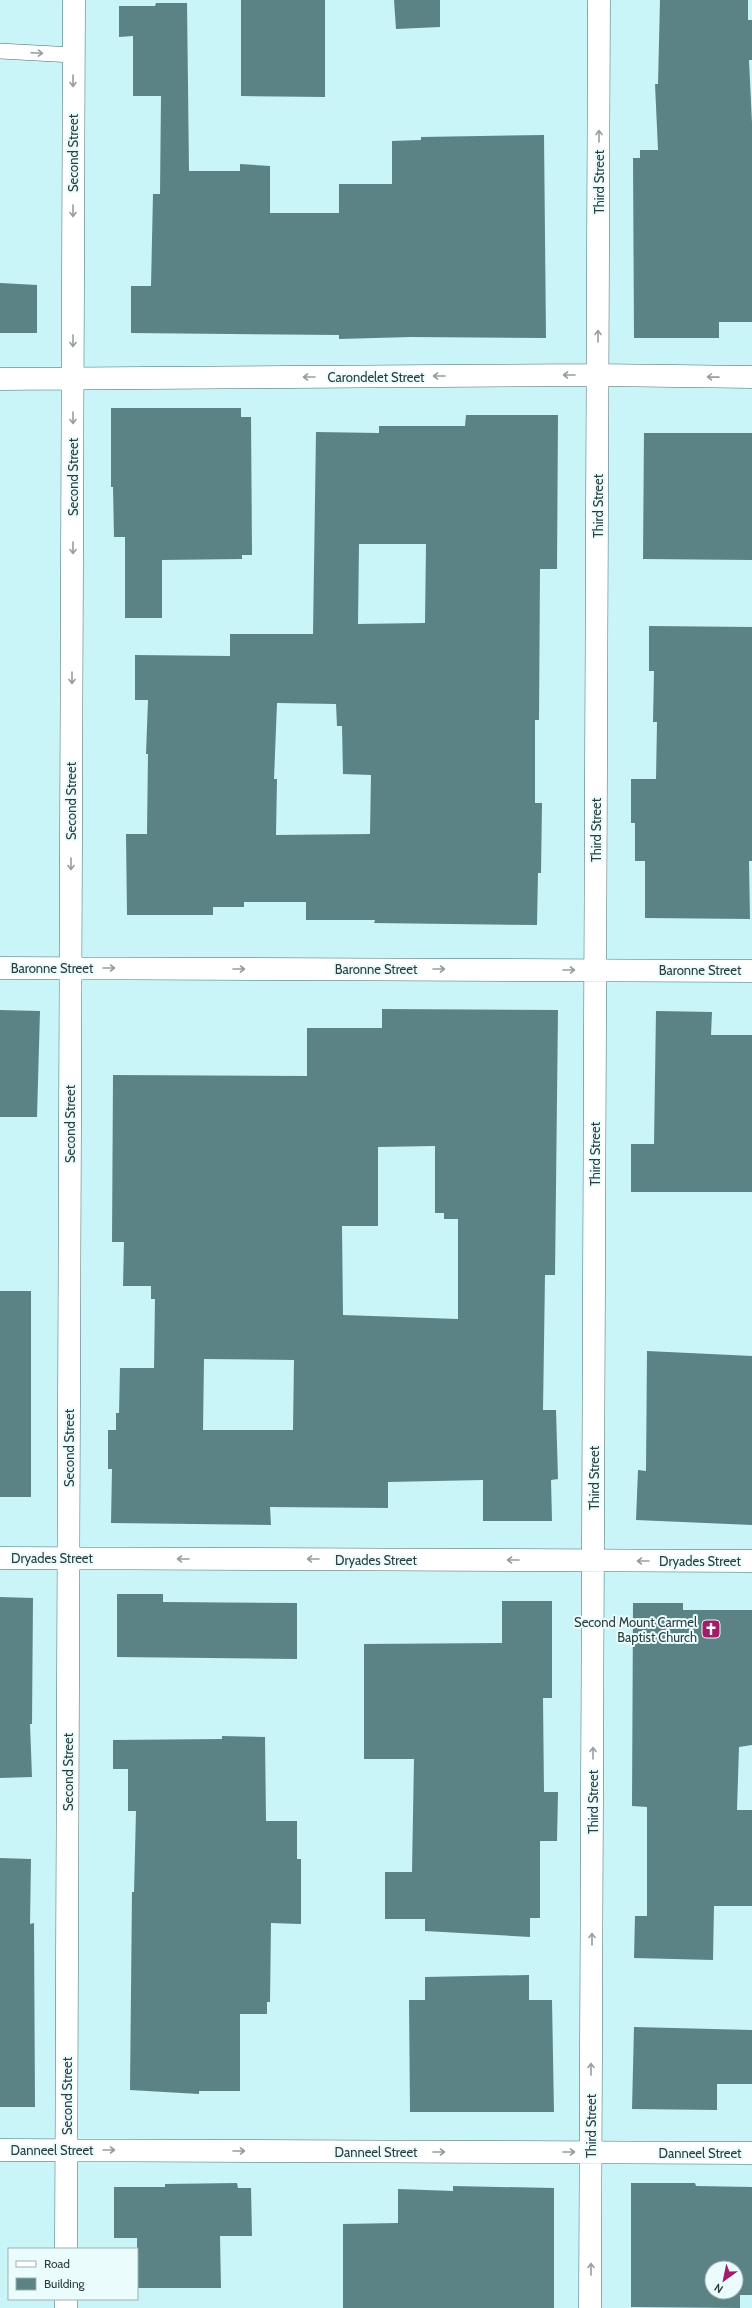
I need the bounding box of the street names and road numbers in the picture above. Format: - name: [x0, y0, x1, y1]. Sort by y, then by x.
- street label: Second Street: [65, 113, 81, 192]
- street label: Third Street: [591, 149, 607, 214]
- street label: Carondelet Street: [328, 369, 425, 385]
- street label: Second Street: [65, 437, 81, 516]
- street label: Third Street: [590, 473, 606, 538]
- street label: Second Street: [63, 761, 79, 840]
- street label: Third Street: [588, 797, 604, 862]
- street label: Baronne Street: [11, 960, 94, 976]
- street label: Baronne Street: [335, 961, 418, 977]
- street label: Baronne Street: [659, 962, 742, 978]
- street label: Second Street: [62, 1084, 78, 1163]
- street label: Third Street: [587, 1121, 603, 1186]
- street label: Second Street: [61, 1408, 77, 1487]
- street label: Third Street: [586, 1445, 602, 1510]
- street label: Dryades Street: [11, 1550, 94, 1566]
- street label: Dryades Street: [335, 1552, 418, 1568]
- street label: Dryades Street: [659, 1553, 742, 1569]
- street label: Second Street: [60, 1732, 76, 1811]
- street label: Third Street: [585, 1769, 601, 1834]
- street label: Second Street: [59, 2056, 75, 2135]
- street label: Third Street: [583, 2093, 599, 2158]
- street label: Danneel Street: [11, 2142, 94, 2158]
- street label: Danneel Street: [335, 2144, 418, 2160]
- street label: Danneel Street: [659, 2145, 742, 2161]

